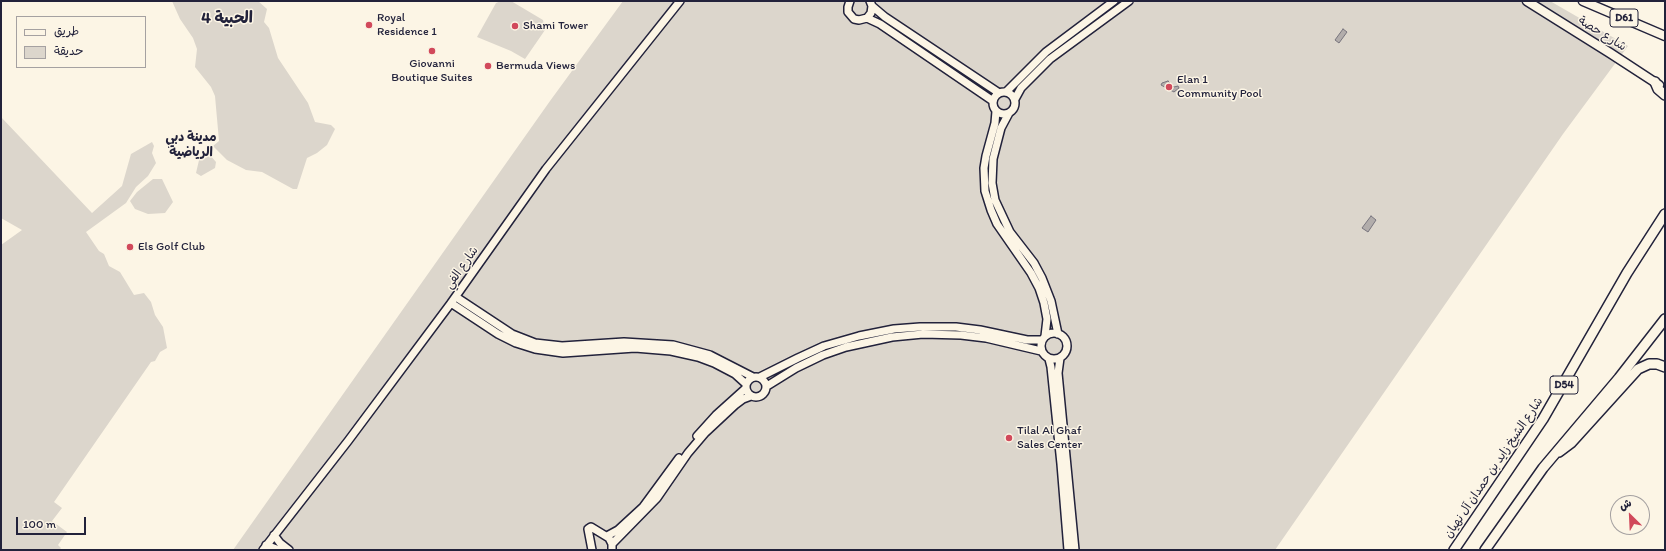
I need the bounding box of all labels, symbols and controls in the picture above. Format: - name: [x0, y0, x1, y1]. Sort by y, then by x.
- district label: الحبية 4: [201, 9, 253, 29]
- road number: D61: [1610, 9, 1638, 27]
- place label: Royal Residence 1: [377, 11, 437, 39]
- street label: شارع حصة: [1575, 14, 1629, 54]
- legend: [16, 16, 146, 68]
- place label: Shami Tower: [523, 19, 588, 33]
- marker: Royal Residence 1: [364, 20, 374, 30]
- marker: Shami Tower: [510, 21, 520, 31]
- text: طريق: [54, 24, 79, 38]
- text: حديقة: [54, 44, 83, 58]
- marker: Giovanni Boutique Suites: [427, 46, 437, 56]
- place label: Giovanni Boutique Suites: [391, 57, 473, 85]
- place label: Bermuda Views: [496, 59, 575, 73]
- marker: Bermuda Views: [483, 61, 493, 71]
- place label: Elan 1 Community Pool: [1177, 73, 1262, 101]
- marker: Elan 1 Community Pool: [1164, 82, 1174, 92]
- district label: مدينة دبي الرياضية: [165, 130, 217, 161]
- place label: Els Golf Club: [138, 240, 205, 254]
- marker: Els Golf Club: [125, 242, 135, 252]
- street label: شارع الفي: [442, 244, 482, 292]
- road number: D54: [1550, 376, 1578, 394]
- street label: شارع الشيخ زايد بن حمدان آل نهيان: [1441, 395, 1547, 541]
- place label: Tilal Al Ghaf Sales Center: [1017, 424, 1082, 452]
- marker: Tilal Al Ghaf Sales Center: [1004, 433, 1014, 443]
- north arrow: [1610, 495, 1650, 535]
- text: ش: [1617, 496, 1633, 513]
- scale bar: [18, 509, 88, 535]
- text: 100 m: [23, 517, 56, 531]

